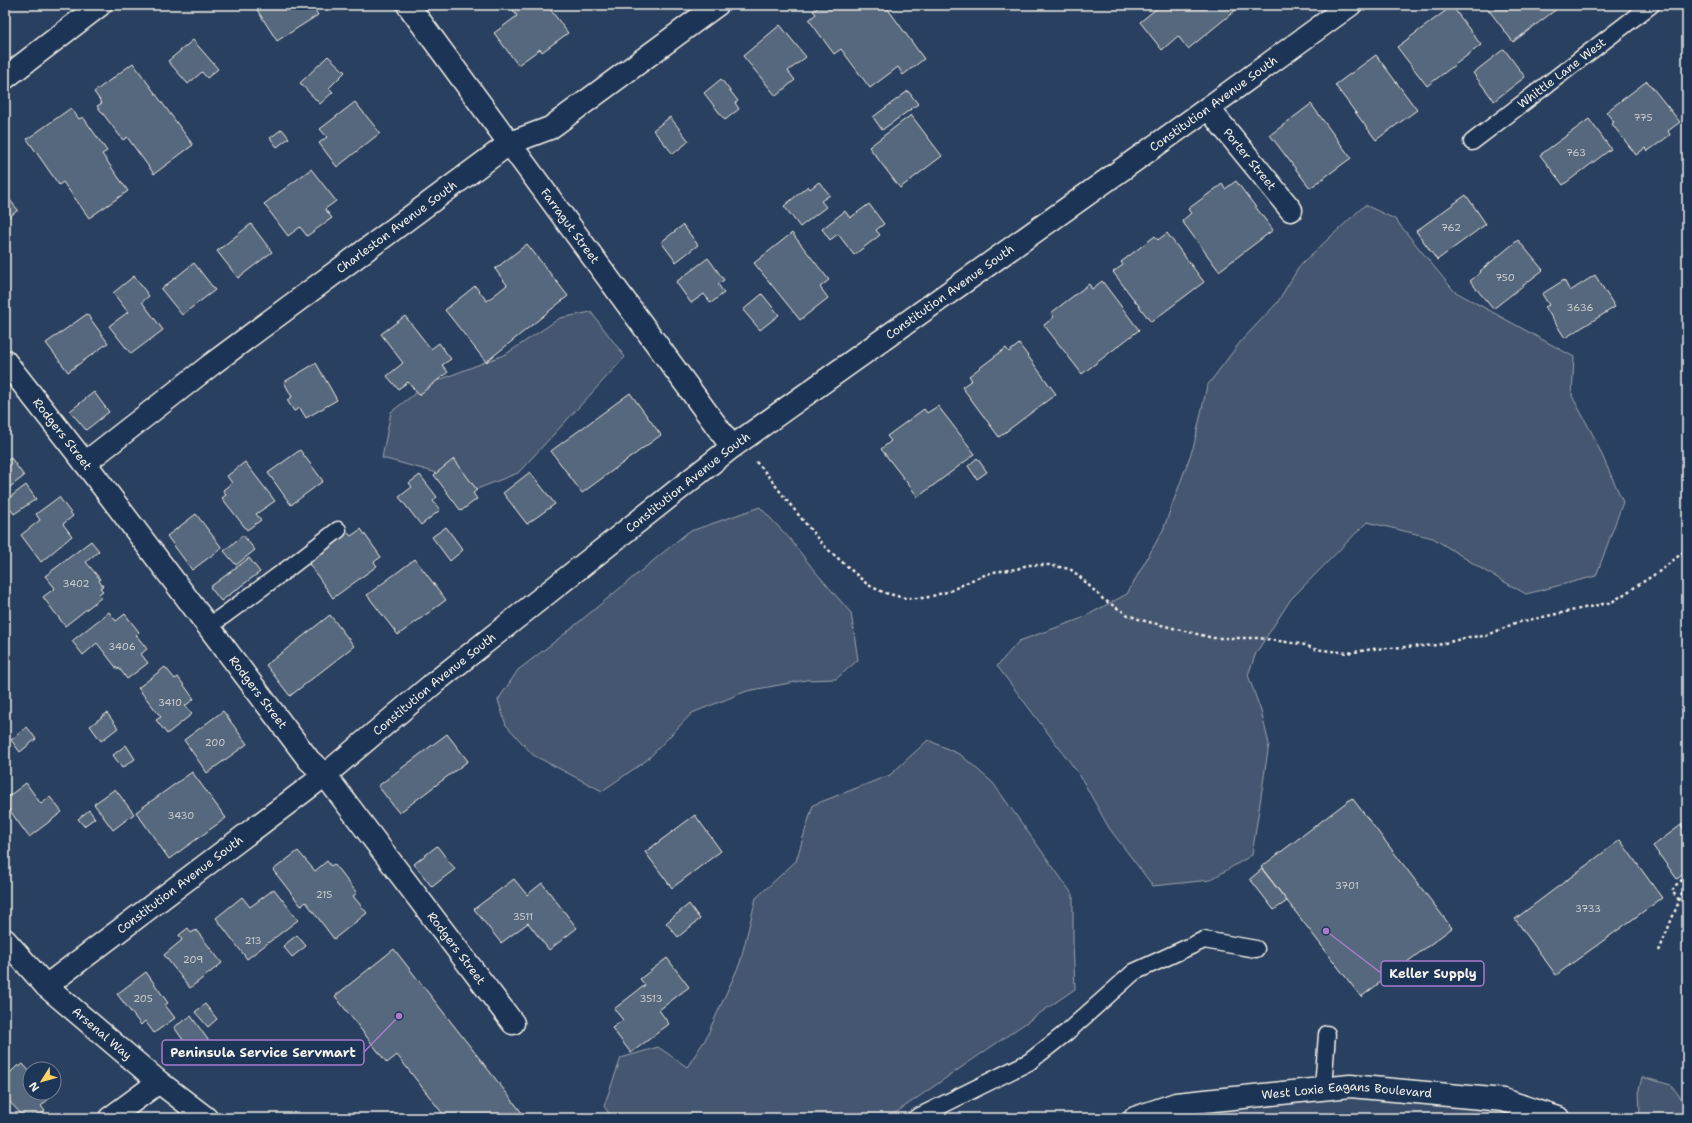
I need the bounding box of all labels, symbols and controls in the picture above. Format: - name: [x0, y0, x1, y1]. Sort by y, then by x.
- street label: Whittle Lane West: [1514, 34, 1609, 112]
- street label: Constitution Avenue South: [1146, 52, 1281, 155]
- house number: 775: [1633, 111, 1653, 124]
- street label: Porter Street: [1220, 125, 1280, 194]
- house number: 763: [1566, 146, 1586, 159]
- street label: Charleston Avenue South: [333, 177, 460, 277]
- street label: Farragut Street: [537, 185, 603, 267]
- house number: 762: [1441, 221, 1461, 234]
- street label: Constitution Avenue South: [882, 241, 1017, 343]
- house number: 750: [1495, 271, 1515, 284]
- house number: 3636: [1567, 301, 1593, 314]
- street label: Rodgers Street: [29, 395, 96, 473]
- street label: Constitution Avenue South: [622, 429, 753, 536]
- house number: 3402: [63, 577, 89, 590]
- street label: Constitution Avenue South: [370, 629, 499, 739]
- house number: 3406: [108, 640, 136, 653]
- street label: Rodgers Street: [225, 653, 291, 732]
- house number: 3410: [158, 696, 182, 709]
- house number: 200: [205, 736, 225, 749]
- house number: 3430: [168, 809, 194, 822]
- street label: Constitution Avenue South: [114, 832, 246, 938]
- house number: 3701: [1335, 879, 1359, 892]
- house number: 215: [316, 888, 332, 901]
- house number: 3733: [1575, 902, 1601, 915]
- street label: Rodgers Street: [424, 909, 489, 988]
- house number: 3511: [513, 910, 533, 923]
- house number: 213: [244, 934, 262, 947]
- house number: 209: [183, 953, 203, 966]
- callout: Keller Supply: [1381, 961, 1484, 986]
- text: Keller Supply: [1389, 965, 1477, 982]
- house number: 205: [133, 992, 153, 1005]
- house number: 3513: [639, 992, 663, 1005]
- street label: Arsenal Way: [69, 1003, 135, 1064]
- callout: Peninsula Service Servmart: [162, 1040, 364, 1065]
- text: Peninsula Service Servmart: [170, 1044, 356, 1061]
- north arrow: [22, 1061, 62, 1101]
- text: N: [26, 1078, 43, 1095]
- street label: West Loxie Eagans Boulevard: [1261, 1078, 1433, 1103]

